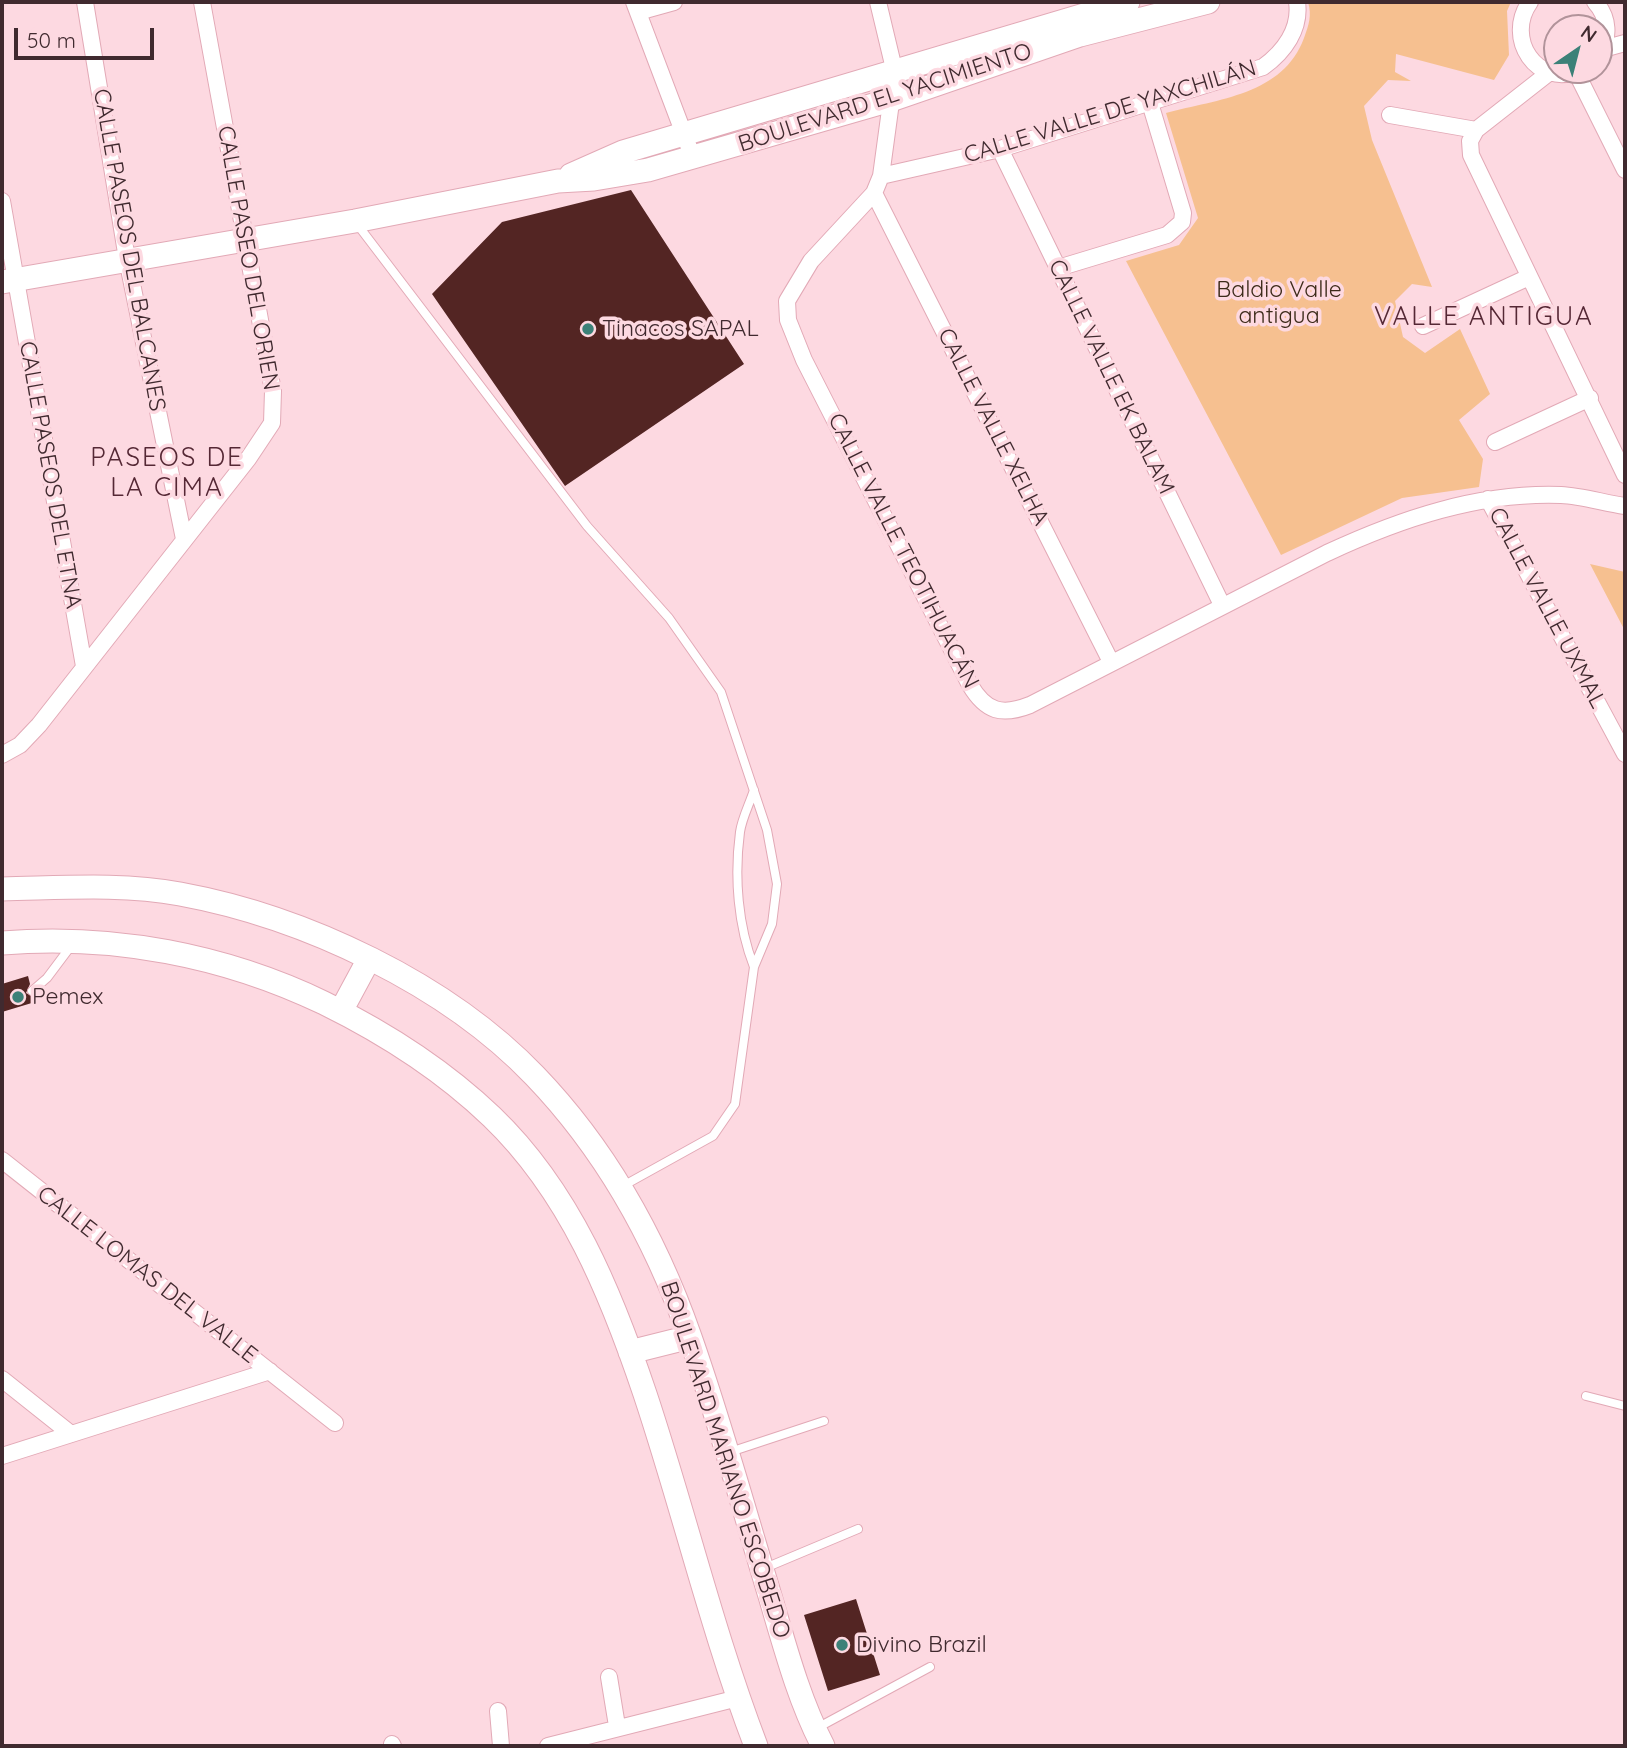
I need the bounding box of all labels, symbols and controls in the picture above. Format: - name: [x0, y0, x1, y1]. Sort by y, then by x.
- scale bar: [18, 14, 158, 58]
- north arrow: [1543, 14, 1613, 84]
- text: N: [1576, 20, 1602, 47]
- text: 50 m: [27, 27, 76, 53]
- street label: BOULEVARD EL YACIMIENTO: [735, 38, 1035, 158]
- street label: CALLE VALLE DE YAXCHILÁN: [961, 54, 1259, 170]
- street label: CALLE PASEOS DEL BALCANES: [87, 87, 171, 413]
- street label: CALLE PASEO DEL ORIEN: [211, 124, 285, 392]
- street label: CALLE VALLE EK BALAM: [1042, 255, 1180, 499]
- park label: Baldio Valle antigua: [1216, 276, 1342, 330]
- district label: VALLE ANTIGUA: [1376, 301, 1592, 333]
- place label: Tinacos SAPAL: [602, 315, 759, 343]
- marker: Tinacos SAPAL: [580, 321, 596, 337]
- street label: CALLE VALLE XELHA: [931, 324, 1055, 530]
- street label: CALLE PASEOS DEL ETNA: [13, 339, 87, 611]
- street label: CALLE VALLE TEOTIHUACÁN: [822, 409, 984, 693]
- district label: PASEOS DE LA CIMA: [91, 442, 243, 504]
- street label: CALLE VALLE UXMAL: [1482, 503, 1612, 713]
- place label: Pemex: [32, 983, 103, 1011]
- marker: Pemex: [10, 989, 26, 1005]
- street label: CALLE LOMAS DEL VALLE: [32, 1181, 262, 1369]
- street label: BOULEVARD MARIANO ESCOBEDO: [654, 1278, 796, 1642]
- place label: Divino Brazil: [856, 1631, 987, 1659]
- marker: Divino Brazil: [834, 1637, 850, 1653]

